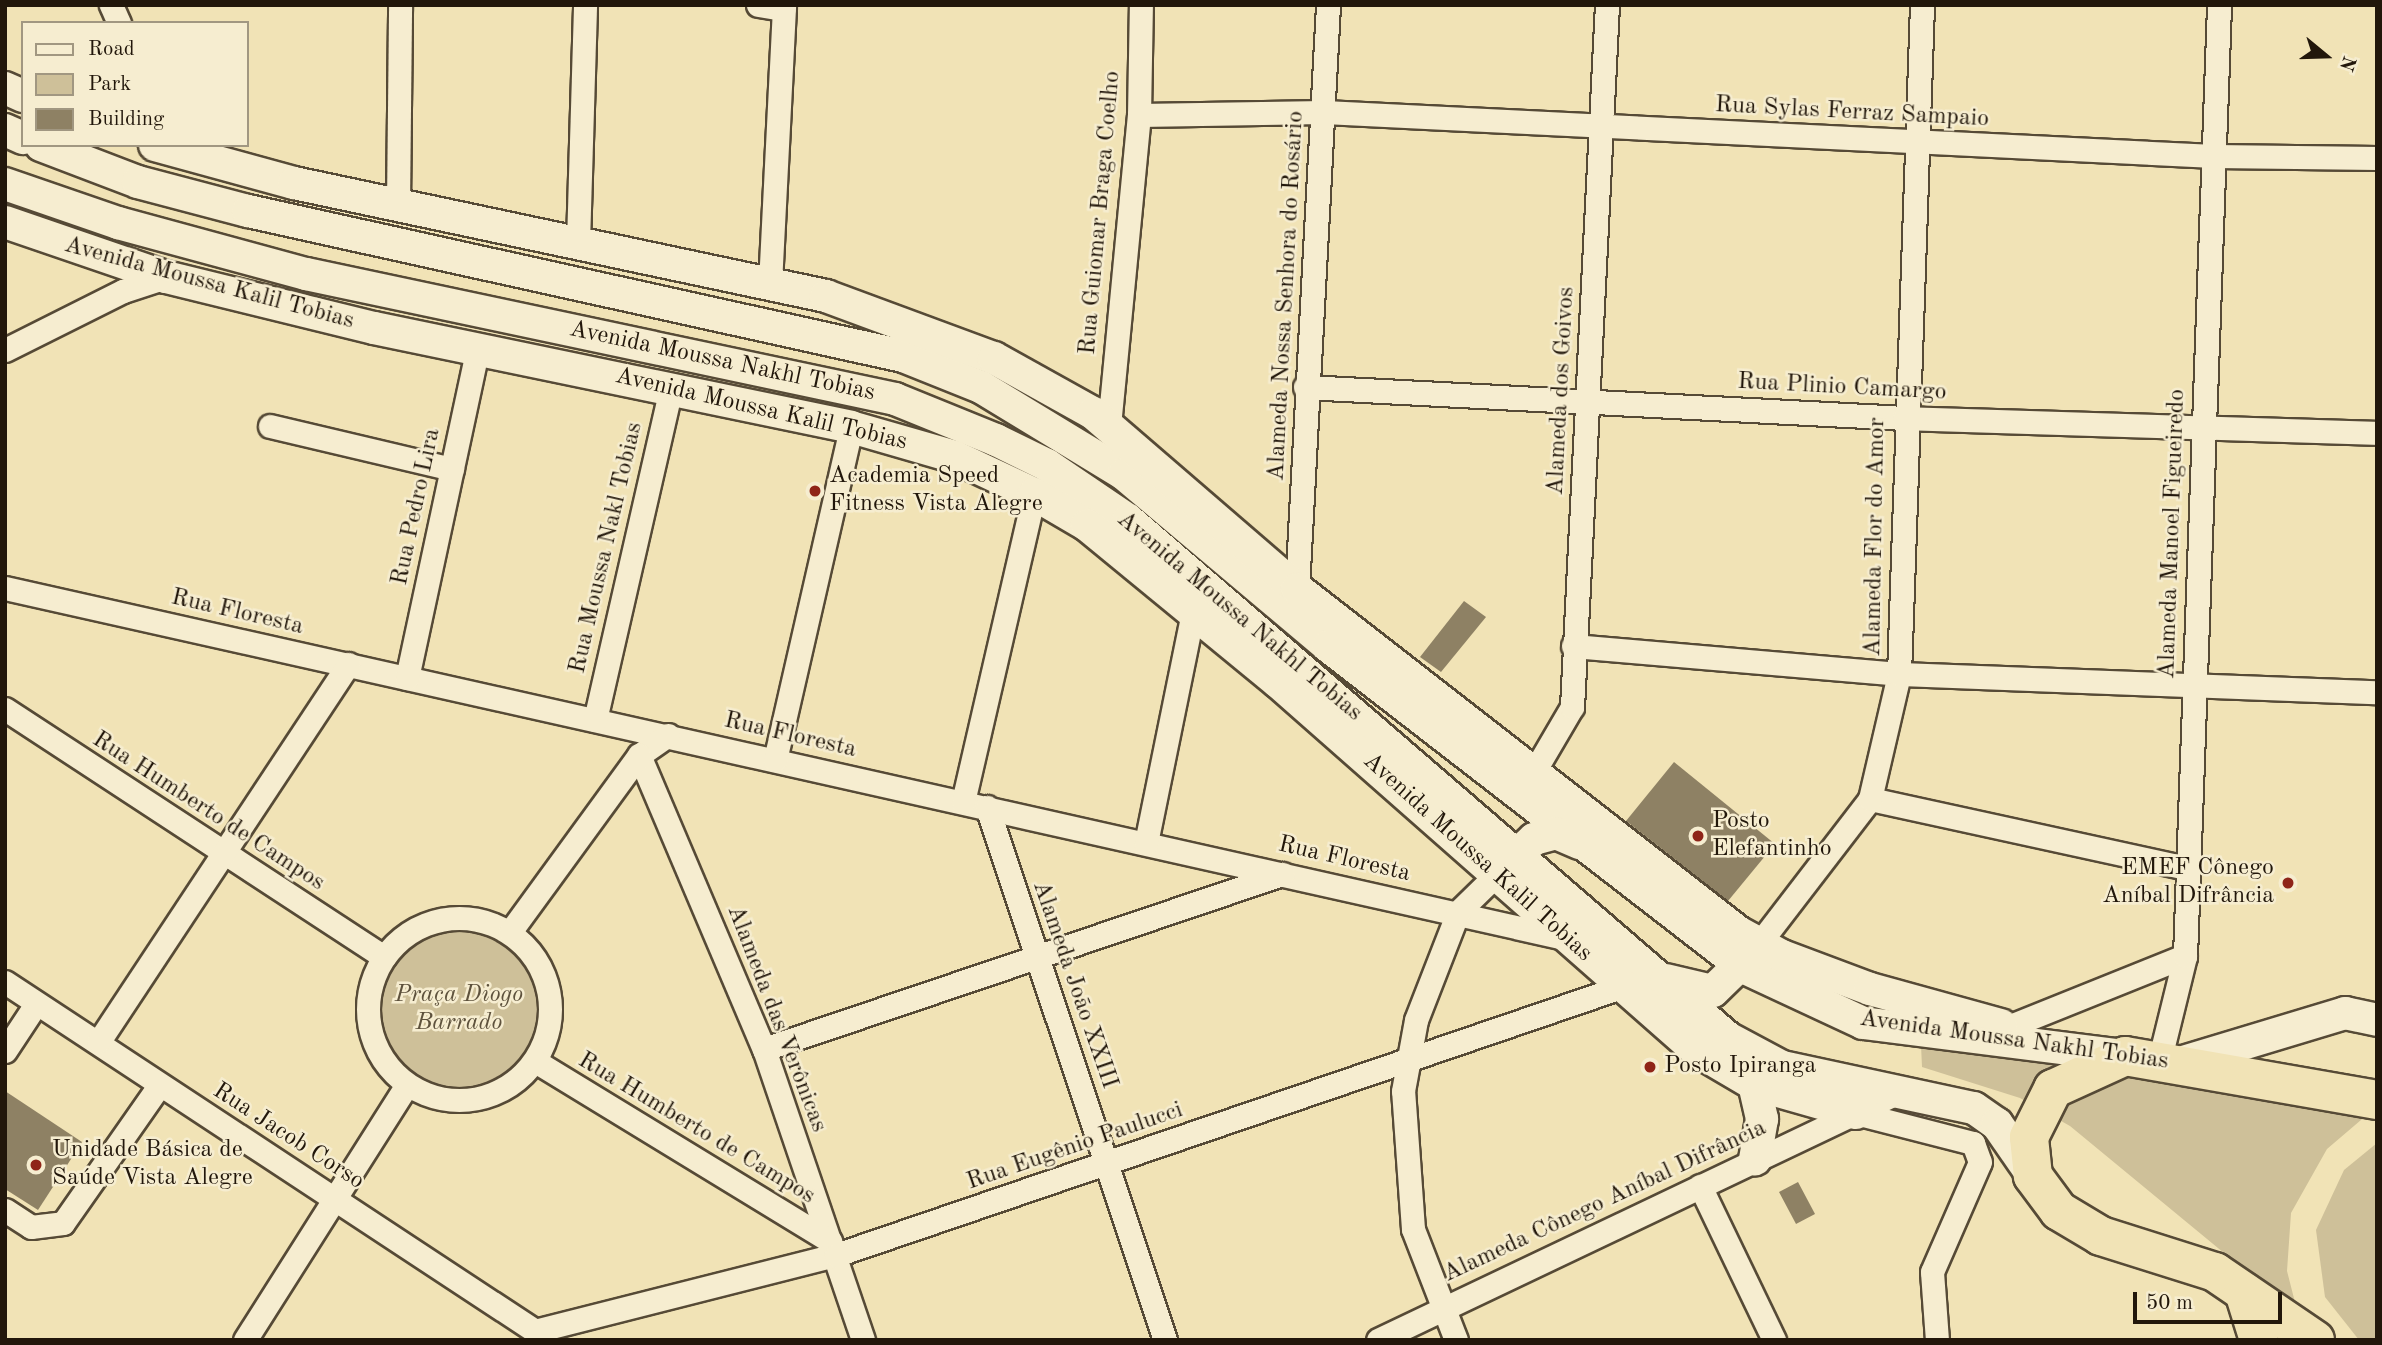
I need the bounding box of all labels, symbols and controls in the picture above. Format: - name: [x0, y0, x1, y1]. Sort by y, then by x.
- legend: [21, 21, 248, 147]
- north arrow: [2291, 21, 2361, 91]
- text: Road: [88, 39, 135, 60]
- text: N: [2335, 53, 2358, 73]
- street label: Rua Guiomar Braga Coelho: [1074, 70, 1128, 356]
- text: Park: [88, 74, 131, 95]
- street label: Rua Sylas Ferraz Sampaio: [1714, 91, 1990, 135]
- text: Building: [88, 109, 164, 130]
- street label: Alameda Nossa Senhora do Rosário: [1263, 110, 1311, 482]
- street label: Avenida Moussa Kalil Tobias: [61, 231, 357, 337]
- street label: Alameda dos Goivos: [1542, 286, 1582, 496]
- street label: Avenida Moussa Nakhl Tobias: [567, 316, 877, 408]
- street label: Avenida Moussa Kalil Tobias: [612, 362, 910, 458]
- street label: Rua Plinio Camargo: [1737, 368, 1947, 408]
- street label: Alameda Manoel Figueiredo: [2154, 388, 2192, 680]
- street label: Alameda Flor do Amor: [1860, 417, 1892, 657]
- street label: Rua Moussa Nakl Tobias: [564, 419, 650, 677]
- street label: Rua Pedro Lira: [386, 426, 448, 588]
- place label: Academia Speed Fitness Vista Alegre: [829, 463, 1043, 519]
- marker: Academia Speed Fitness Vista Alegre: [807, 483, 823, 499]
- street label: Avenida Moussa Nakhl Tobias: [1110, 506, 1368, 728]
- street label: Rua Floresta: [168, 584, 306, 642]
- street label: Rua Floresta: [721, 707, 859, 765]
- street label: Rua Humberto de Campos: [86, 726, 330, 898]
- street label: Avenida Moussa Kalil Tobias: [1356, 747, 1598, 969]
- place label: Posto Elefantinho: [1712, 808, 1832, 864]
- marker: Posto Elefantinho: [1690, 828, 1706, 844]
- street label: Rua Floresta: [1275, 831, 1413, 889]
- place label: EMEF Cônego Aníbal Difrância: [2102, 855, 2274, 911]
- marker: EMEF Cônego Aníbal Difrância: [2280, 875, 2296, 891]
- street label: Alameda João XXIII: [1025, 877, 1123, 1093]
- street label: Alameda das Verônicas: [719, 902, 833, 1136]
- park label: Praça Diogo Barrado: [395, 982, 523, 1038]
- street label: Avenida Moussa Nakhl Tobias: [1858, 1005, 2170, 1077]
- street label: Rua Humberto de Campos: [572, 1047, 820, 1211]
- place label: Posto Ipiranga: [1664, 1053, 1816, 1081]
- marker: Posto Ipiranga: [1642, 1059, 1658, 1075]
- street label: Rua Jacob Corso: [207, 1077, 369, 1197]
- street label: Rua Eugênio Paulucci: [963, 1096, 1187, 1198]
- street label: Alameda Cônego Aníbal Difrância: [1439, 1114, 1771, 1290]
- place label: Unidade Básica de Saúde Vista Alegre: [52, 1137, 253, 1193]
- marker: Unidade Básica de Saúde Vista Alegre: [26, 1155, 46, 1175]
- scale bar: [2137, 1278, 2286, 1322]
- text: 50 m: [2146, 1293, 2193, 1314]

